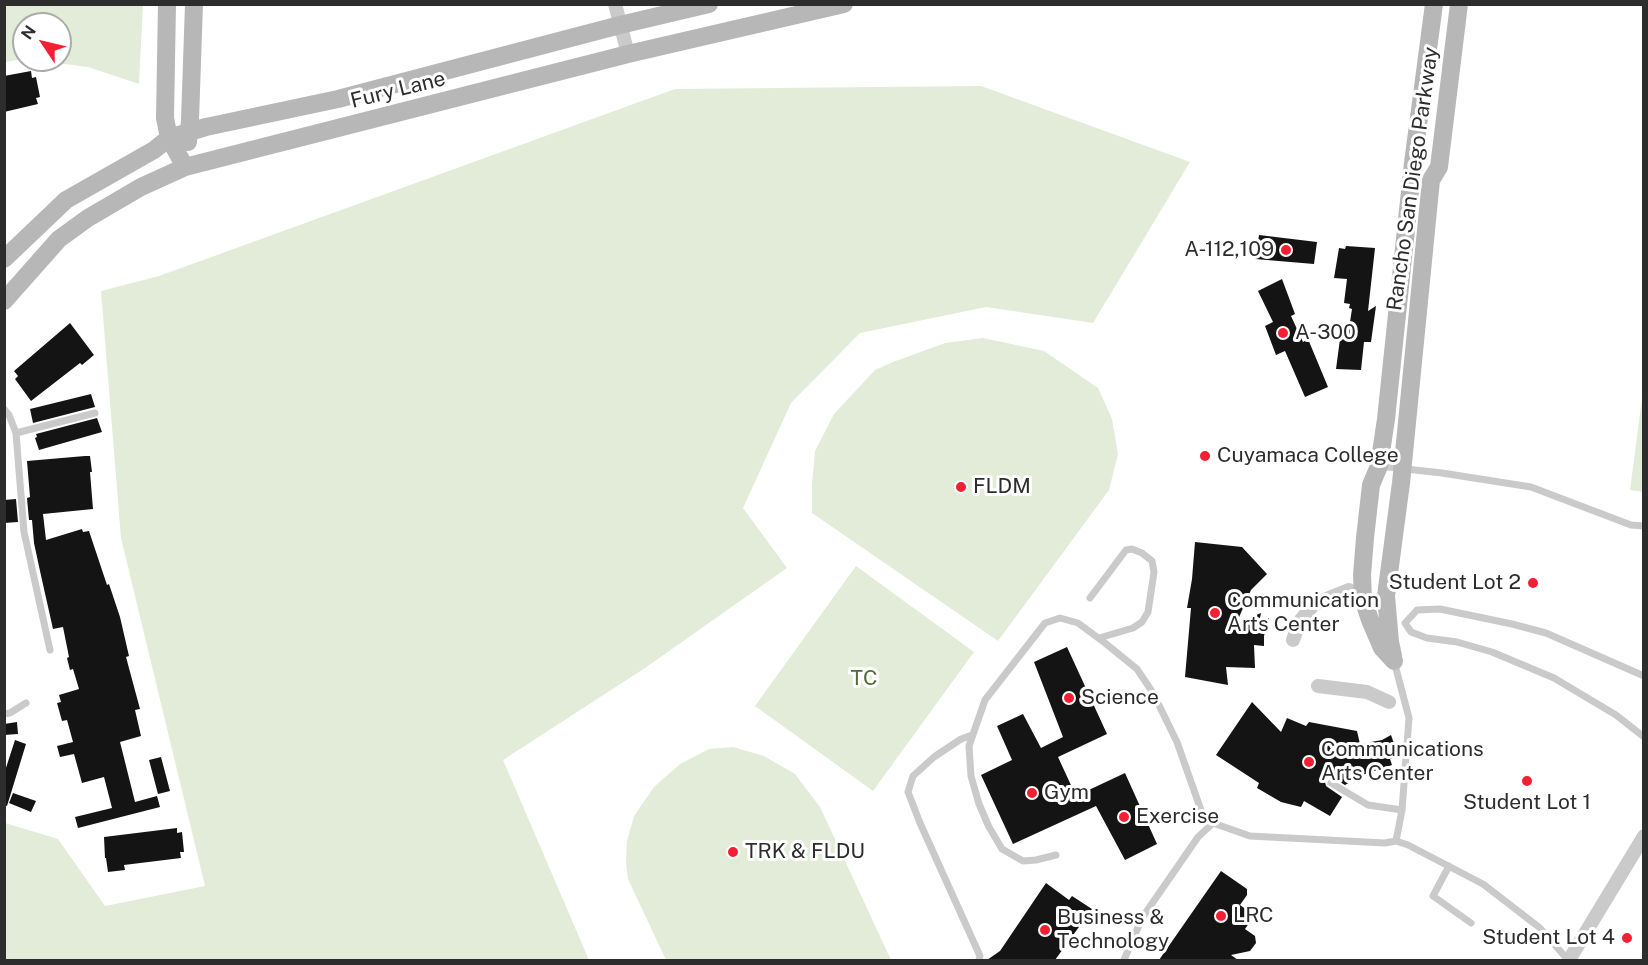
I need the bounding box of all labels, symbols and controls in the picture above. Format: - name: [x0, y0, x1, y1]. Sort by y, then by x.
- north arrow: [12, 12, 72, 72]
- text: N: [17, 22, 40, 43]
- street label: Rancho San Diego Parkway: [1382, 46, 1444, 312]
- street label: Fury Lane: [348, 66, 448, 114]
- place label: A-112,109: [1184, 237, 1274, 263]
- marker: A-112,109: [1279, 243, 1293, 257]
- place label: A-300: [1295, 320, 1356, 346]
- marker: A-300: [1276, 326, 1290, 340]
- place label: Cuyamaca College: [1217, 443, 1399, 469]
- marker: Cuyamaca College: [1198, 449, 1212, 463]
- place label: FLDM: [973, 474, 1031, 500]
- marker: FLDM: [954, 480, 968, 494]
- place label: Student Lot 2: [1389, 570, 1521, 596]
- marker: Student Lot 2: [1526, 576, 1540, 590]
- place label: Communication Arts Center: [1227, 588, 1379, 638]
- marker: Communication Arts Center: [1208, 606, 1222, 620]
- park label: TC: [851, 666, 877, 692]
- place label: Science: [1081, 685, 1159, 711]
- marker: Science: [1062, 691, 1076, 705]
- place label: Communications Arts Center: [1321, 737, 1484, 787]
- marker: Communications Arts Center: [1302, 755, 1316, 769]
- marker: Student Lot 1: [1520, 774, 1534, 788]
- place label: Gym: [1044, 780, 1089, 806]
- marker: Gym: [1025, 786, 1039, 800]
- place label: Student Lot 1: [1463, 790, 1591, 816]
- place label: Exercise: [1136, 804, 1219, 830]
- marker: Exercise: [1117, 810, 1131, 824]
- place label: TRK & FLDU: [745, 839, 865, 865]
- marker: TRK & FLDU: [726, 845, 740, 859]
- place label: LRC: [1233, 903, 1274, 929]
- place label: Business & Technology: [1057, 905, 1169, 955]
- marker: LRC: [1214, 909, 1228, 923]
- marker: Business & Technology: [1038, 923, 1052, 937]
- place label: Student Lot 4: [1482, 925, 1615, 951]
- marker: Student Lot 4: [1620, 931, 1634, 945]

